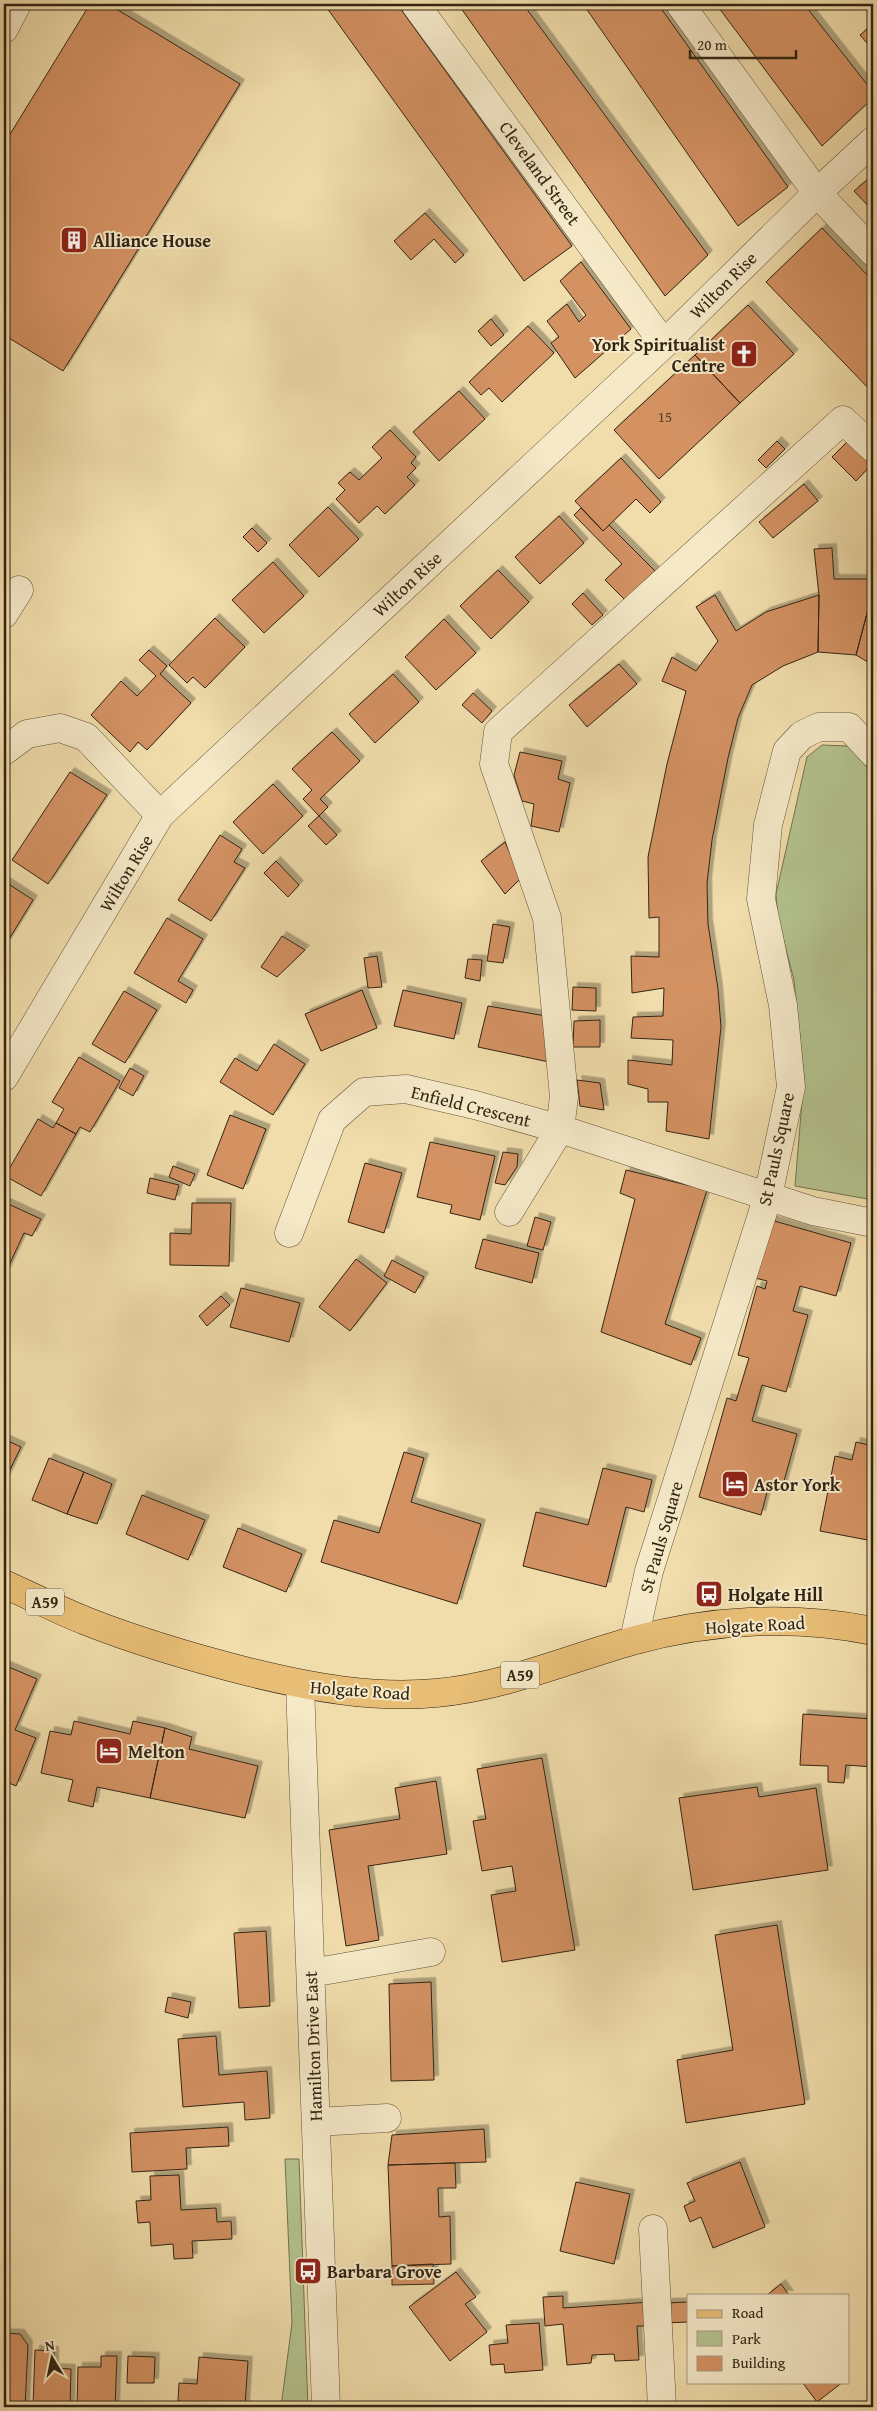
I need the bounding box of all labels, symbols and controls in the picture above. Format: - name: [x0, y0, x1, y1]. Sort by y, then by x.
- scale bar: [690, 28, 796, 60]
- text: 20 m: [697, 34, 728, 55]
- street label: Cleveland Street: [493, 115, 587, 231]
- building icon: Alliance House: [59, 225, 89, 255]
- place label: Alliance House: [93, 227, 211, 254]
- street label: Wilton Rise: [683, 245, 763, 325]
- place label: York Spiritualist Centre: [592, 331, 725, 379]
- church icon: York Spiritualist Centre: [729, 339, 759, 369]
- house number: 15: [658, 406, 672, 427]
- street label: Wilton Rise: [366, 545, 448, 623]
- street label: Wilton Rise: [92, 829, 160, 917]
- street label: Enfield Crescent: [408, 1078, 534, 1134]
- street label: St Pauls Square: [751, 1090, 801, 1208]
- hotel icon: Astor York: [720, 1469, 750, 1499]
- place label: Astor York: [754, 1471, 841, 1498]
- street label: St Pauls Square: [632, 1478, 690, 1596]
- bus stop icon: Holgate Hill: [694, 1579, 724, 1609]
- place label: Holgate Hill: [728, 1581, 824, 1608]
- road number: A59: [26, 1588, 64, 1615]
- street label: Holgate Road: [704, 1609, 806, 1641]
- road number: A59: [501, 1662, 539, 1688]
- street label: Holgate Road: [309, 1673, 411, 1707]
- hotel icon: Melton: [94, 1736, 124, 1766]
- place label: Melton: [128, 1738, 185, 1765]
- street label: Hamilton Drive East: [297, 1970, 329, 2122]
- bus stop icon: Barbara Grove: [293, 2256, 323, 2286]
- place label: Barbara Grove: [327, 2258, 442, 2285]
- legend: [687, 2294, 850, 2384]
- text: Road: [732, 2302, 763, 2323]
- text: Park: [732, 2328, 761, 2349]
- north arrow: [28, 2334, 78, 2384]
- text: N: [43, 2334, 57, 2356]
- text: Building: [732, 2352, 786, 2373]

